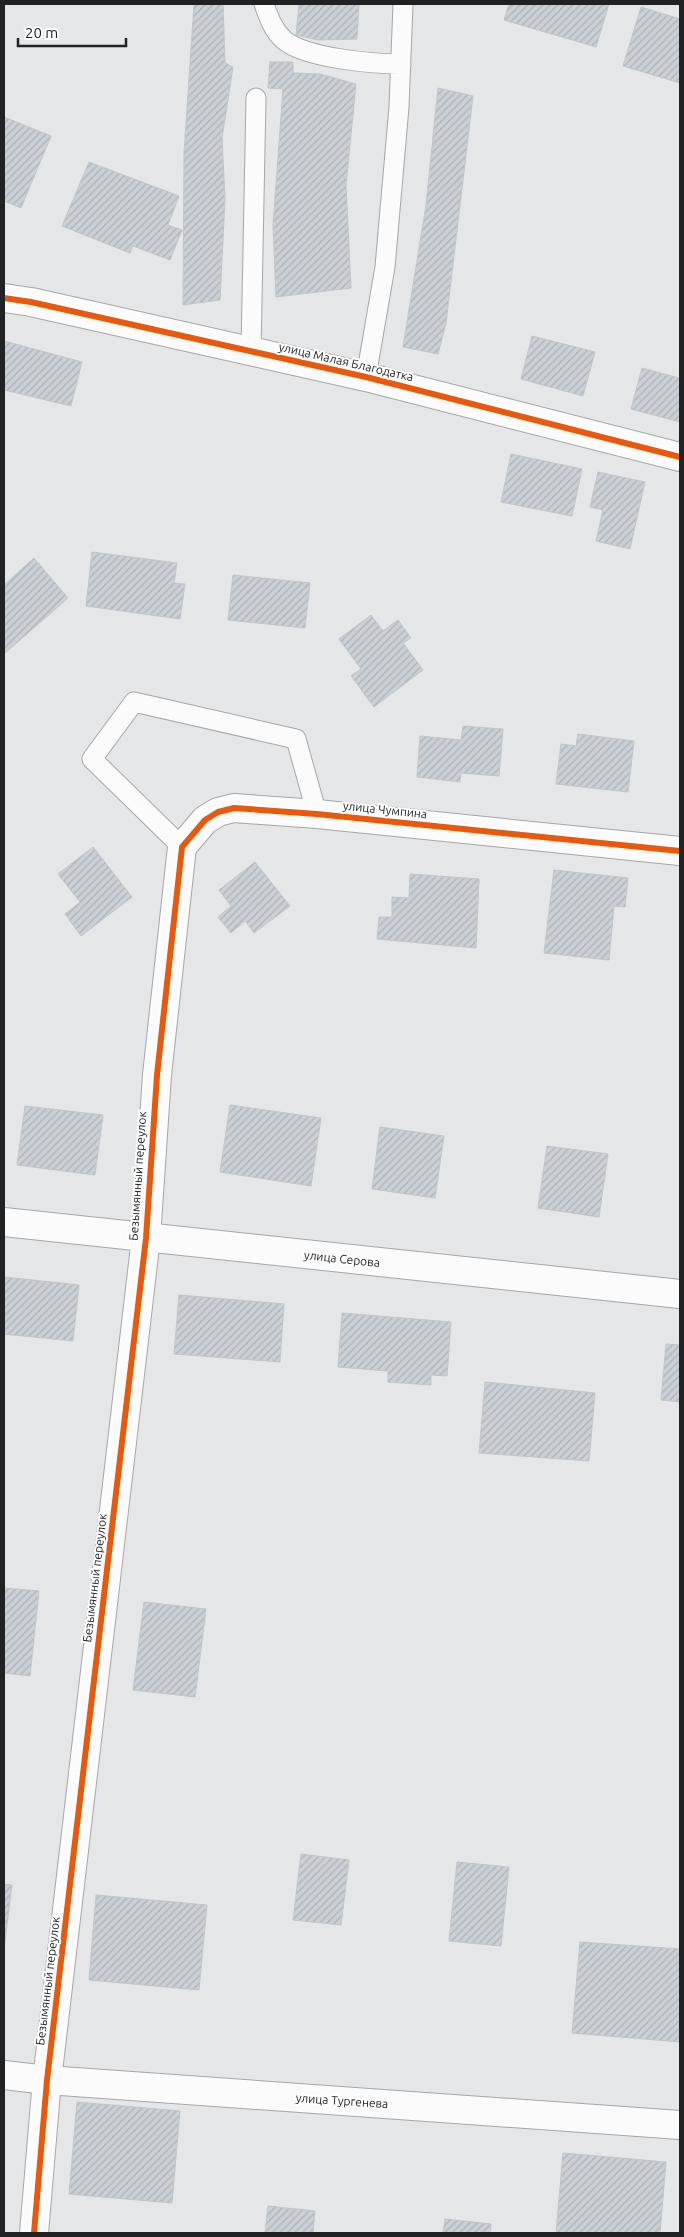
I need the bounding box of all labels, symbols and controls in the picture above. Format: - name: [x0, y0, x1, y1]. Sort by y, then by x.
- scale bar: [18, 15, 125, 47]
- text: 20 m: [25, 24, 58, 41]
- street label: улица Малая Благодатка: [277, 340, 415, 383]
- street label: улица Чумпина: [342, 799, 428, 820]
- street label: Безымянный переулок: [126, 1111, 149, 1241]
- street label: улица Серова: [303, 1248, 381, 1269]
- street label: Безымянный переулок: [80, 1513, 109, 1643]
- street label: Безымянный переулок: [33, 1916, 62, 2046]
- street label: улица Тургенева: [295, 2091, 389, 2110]

